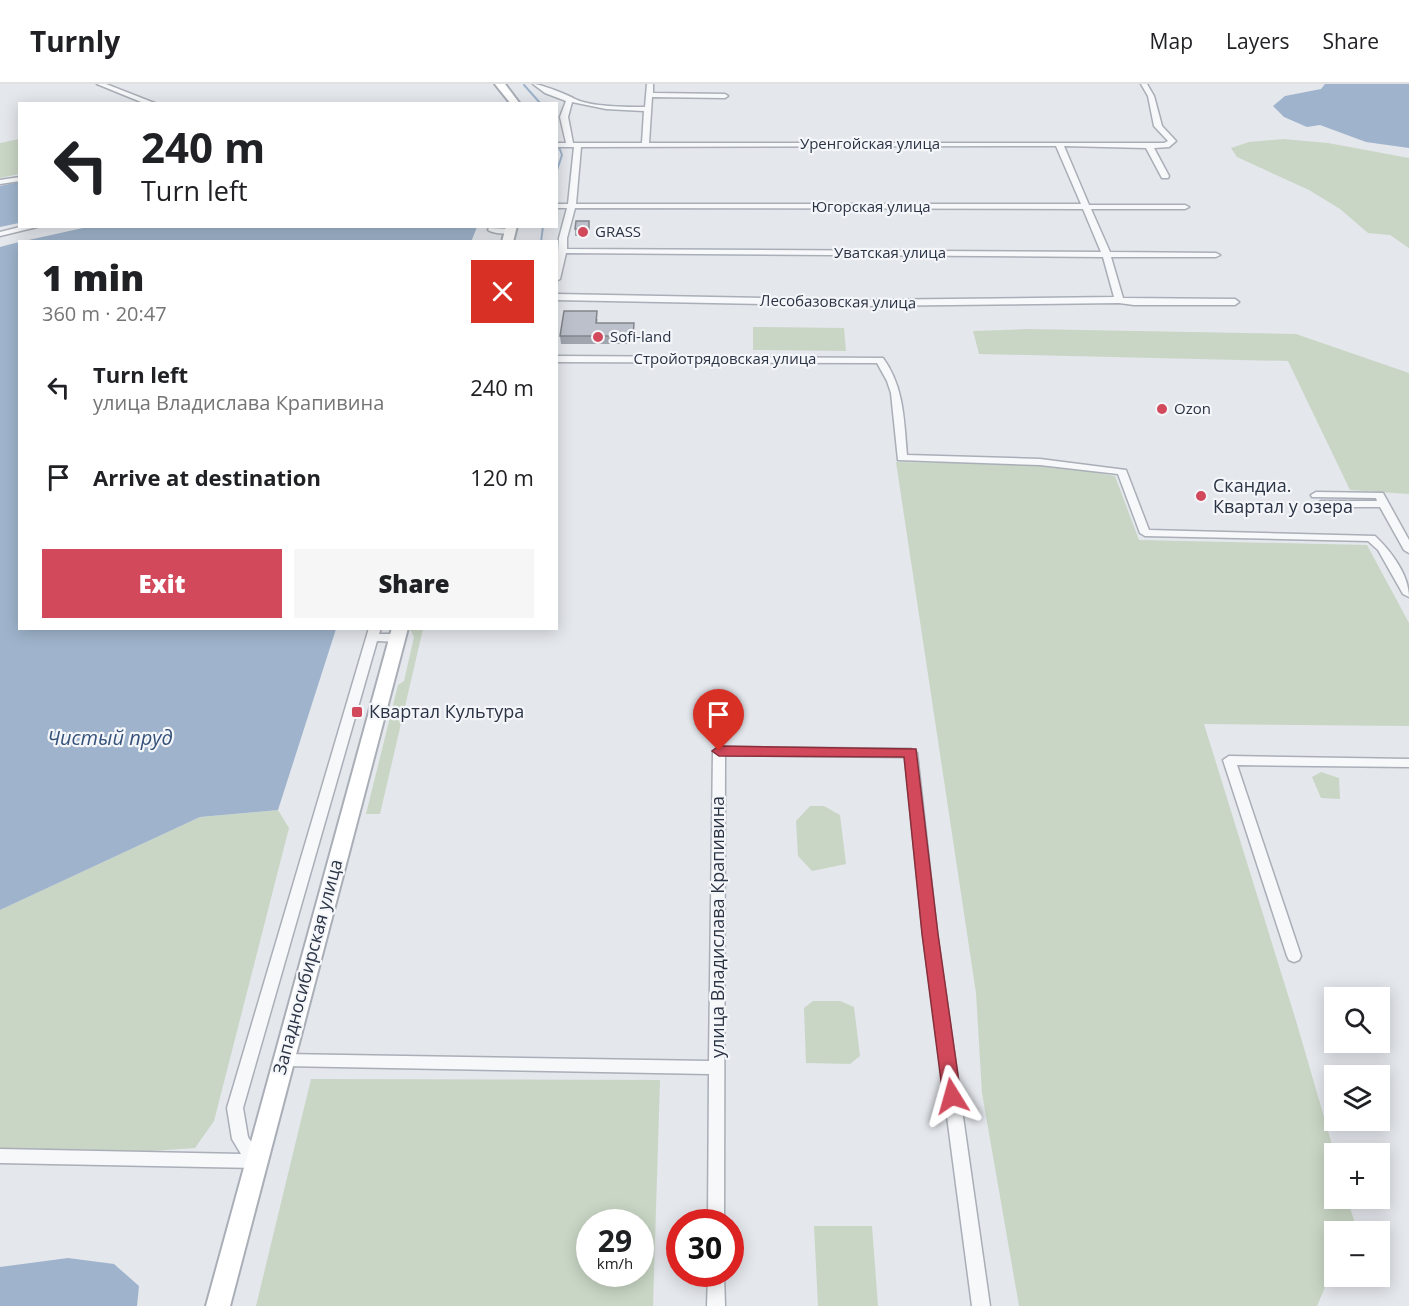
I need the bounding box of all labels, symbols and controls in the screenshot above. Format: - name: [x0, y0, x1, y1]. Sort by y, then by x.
- text: Turnly: [30, 22, 120, 60]
- text: Map: [1150, 27, 1193, 55]
- text: Layers: [1226, 27, 1290, 55]
- text: Share: [1323, 27, 1379, 55]
- text: 240 m: [141, 118, 265, 175]
- icon: left: [42, 126, 120, 204]
- street label: Уренгойская улица: [800, 133, 940, 153]
- text: Turn left: [141, 172, 248, 209]
- street label: Югорская улица: [811, 196, 931, 216]
- place label: GRASS: [595, 221, 641, 241]
- marker: GRASS: [576, 225, 590, 239]
- street label: Уватская улица: [834, 242, 946, 262]
- text: 1 min: [42, 253, 144, 302]
- button: close: [471, 260, 534, 323]
- street label: Лесобазовская улица: [760, 290, 916, 312]
- text: 360 m · 20:47: [42, 300, 167, 327]
- place label: Sofi-land: [610, 326, 671, 346]
- marker: Sofi-land: [591, 330, 605, 344]
- street label: Стройотрядовская улица: [634, 348, 816, 368]
- text: Turn left: [93, 359, 188, 389]
- icon: left: [42, 371, 75, 404]
- text: 240 m: [470, 372, 534, 402]
- text: улица Владислава Крапивина: [93, 389, 384, 416]
- place label: Ozon: [1174, 398, 1211, 418]
- marker: Ozon: [1155, 402, 1169, 416]
- icon: arrive: [42, 461, 75, 494]
- text: Arrive at destination: [93, 462, 321, 492]
- text: 120 m: [470, 462, 534, 492]
- place label: Скандиа. Квартал у озера: [1213, 473, 1353, 518]
- marker: Скандиа. Квартал у озера: [1194, 489, 1208, 503]
- button: Exit: [42, 549, 282, 618]
- button: Share: [294, 549, 534, 618]
- pin: [693, 689, 744, 751]
- icon: arrive: [702, 698, 735, 731]
- place label: Квартал Культура: [369, 699, 524, 723]
- marker: Квартал Культура: [350, 705, 364, 719]
- water label: Чистый пруд: [47, 724, 173, 751]
- street label: улица Владислава Крапивина: [705, 796, 729, 1058]
- street label: Западносибирская улица: [267, 856, 347, 1077]
- map controls: [1324, 987, 1390, 1287]
- button: search: [1324, 987, 1390, 1053]
- position arrow: [920, 1064, 984, 1128]
- button: layers: [1324, 1065, 1390, 1131]
- button: +: [1324, 1143, 1390, 1209]
- speed limit sign: 30: [666, 1209, 744, 1287]
- text: 29: [598, 1220, 632, 1261]
- button: −: [1324, 1221, 1390, 1287]
- text: km/h: [597, 1253, 633, 1273]

